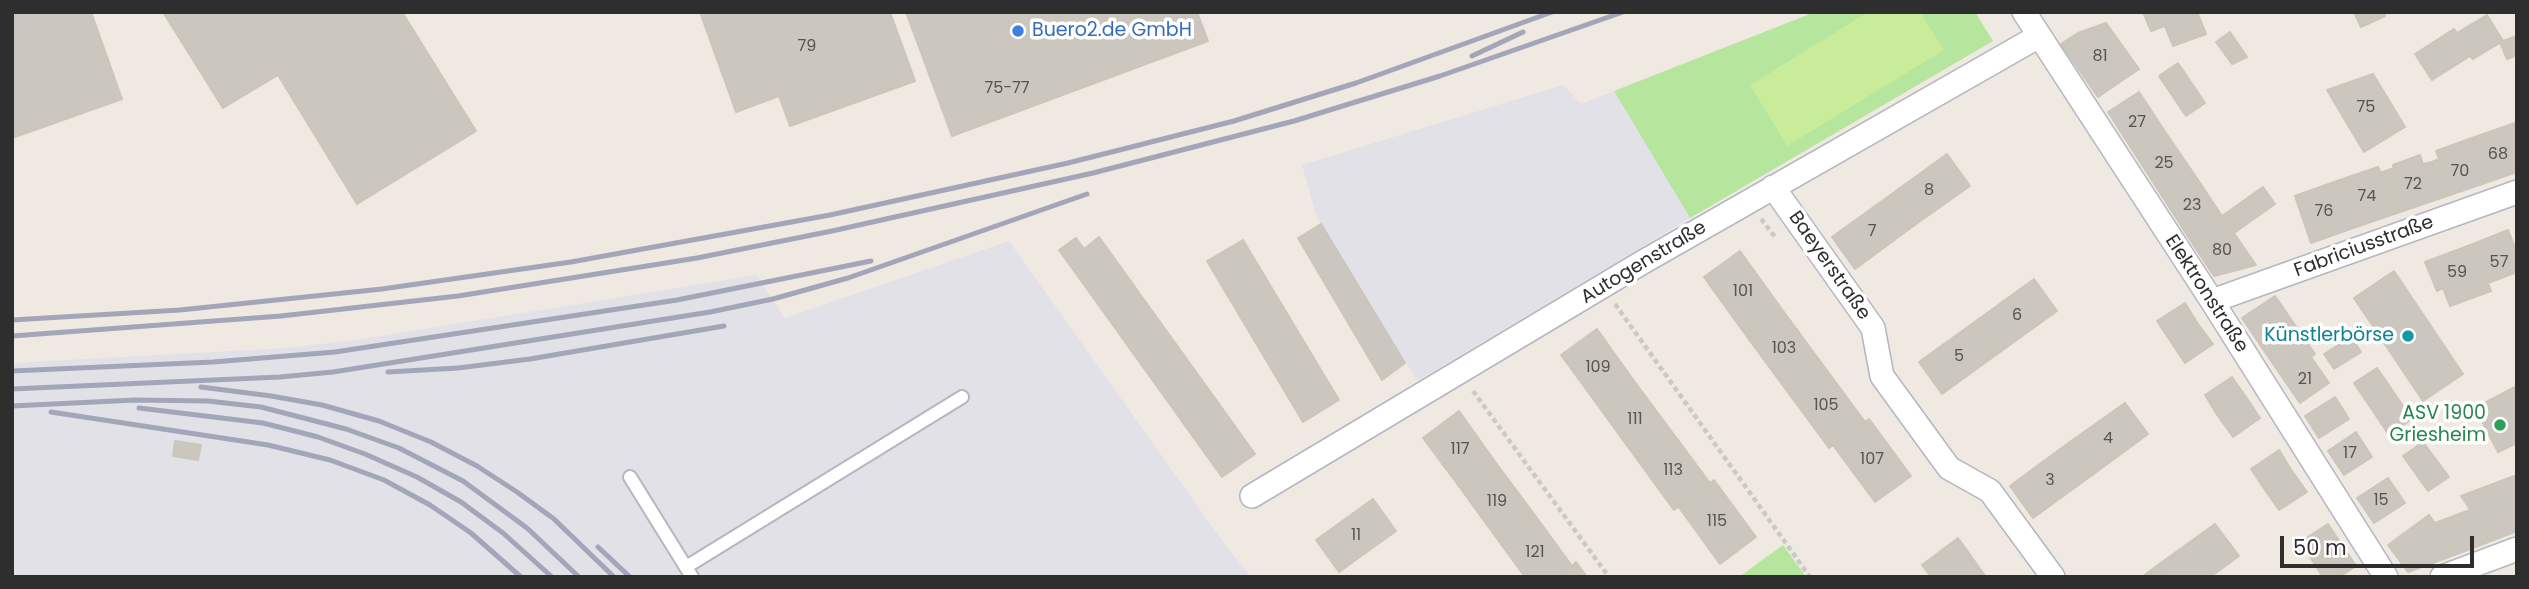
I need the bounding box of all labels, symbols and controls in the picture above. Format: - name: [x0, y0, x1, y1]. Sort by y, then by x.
- place label: Buero2.de GmbH: [1032, 20, 1192, 42]
- marker: Buero2.de GmbH: [1010, 23, 1026, 39]
- house number: 79: [798, 37, 816, 57]
- house number: 81: [2092, 47, 2108, 67]
- house number: 75-77: [984, 79, 1030, 99]
- house number: 75: [2357, 98, 2375, 118]
- house number: 27: [2128, 113, 2146, 133]
- house number: 68: [2488, 145, 2508, 165]
- house number: 25: [2154, 154, 2174, 174]
- house number: 70: [2451, 162, 2469, 182]
- house number: 72: [2404, 175, 2422, 195]
- house number: 8: [1924, 181, 1934, 201]
- house number: 74: [2358, 187, 2376, 207]
- house number: 23: [2183, 196, 2201, 216]
- house number: 76: [2315, 202, 2333, 222]
- street label: Baeyerstraße: [1783, 207, 1875, 325]
- street label: Fabriciusstraße: [2291, 211, 2437, 283]
- street label: Autogenstraße: [1577, 217, 1711, 309]
- house number: 7: [1868, 222, 1876, 242]
- street label: Elektronstraße: [2159, 231, 2253, 357]
- house number: 80: [2212, 241, 2232, 261]
- house number: 57: [2490, 253, 2508, 273]
- house number: 59: [2447, 263, 2467, 283]
- house number: 101: [1733, 282, 1753, 302]
- house number: 6: [2012, 306, 2022, 326]
- place label: Künstlerbörse: [2264, 325, 2394, 347]
- marker: Künstlerbörse: [2400, 328, 2416, 344]
- house number: 103: [1772, 339, 1796, 359]
- house number: 5: [1954, 347, 1964, 367]
- house number: 109: [1585, 358, 1611, 378]
- house number: 21: [2298, 370, 2312, 390]
- house number: 105: [1813, 396, 1839, 416]
- place label: ASV 1900 Griesheim: [2390, 403, 2486, 447]
- house number: 111: [1627, 410, 1643, 430]
- marker: ASV 1900 Griesheim: [2492, 417, 2508, 433]
- house number: 4: [2103, 429, 2113, 449]
- house number: 117: [1451, 440, 1469, 460]
- house number: 17: [2343, 444, 2357, 464]
- house number: 107: [1860, 450, 1884, 470]
- house number: 113: [1663, 461, 1683, 481]
- house number: 3: [2045, 471, 2055, 491]
- house number: 15: [2373, 491, 2389, 511]
- house number: 119: [1487, 492, 1507, 512]
- house number: 115: [1707, 512, 1727, 532]
- scale bar: [2284, 522, 2478, 566]
- house number: 11: [1351, 526, 1361, 546]
- text: 50 m: [2293, 533, 2347, 562]
- house number: 121: [1525, 543, 1545, 563]

